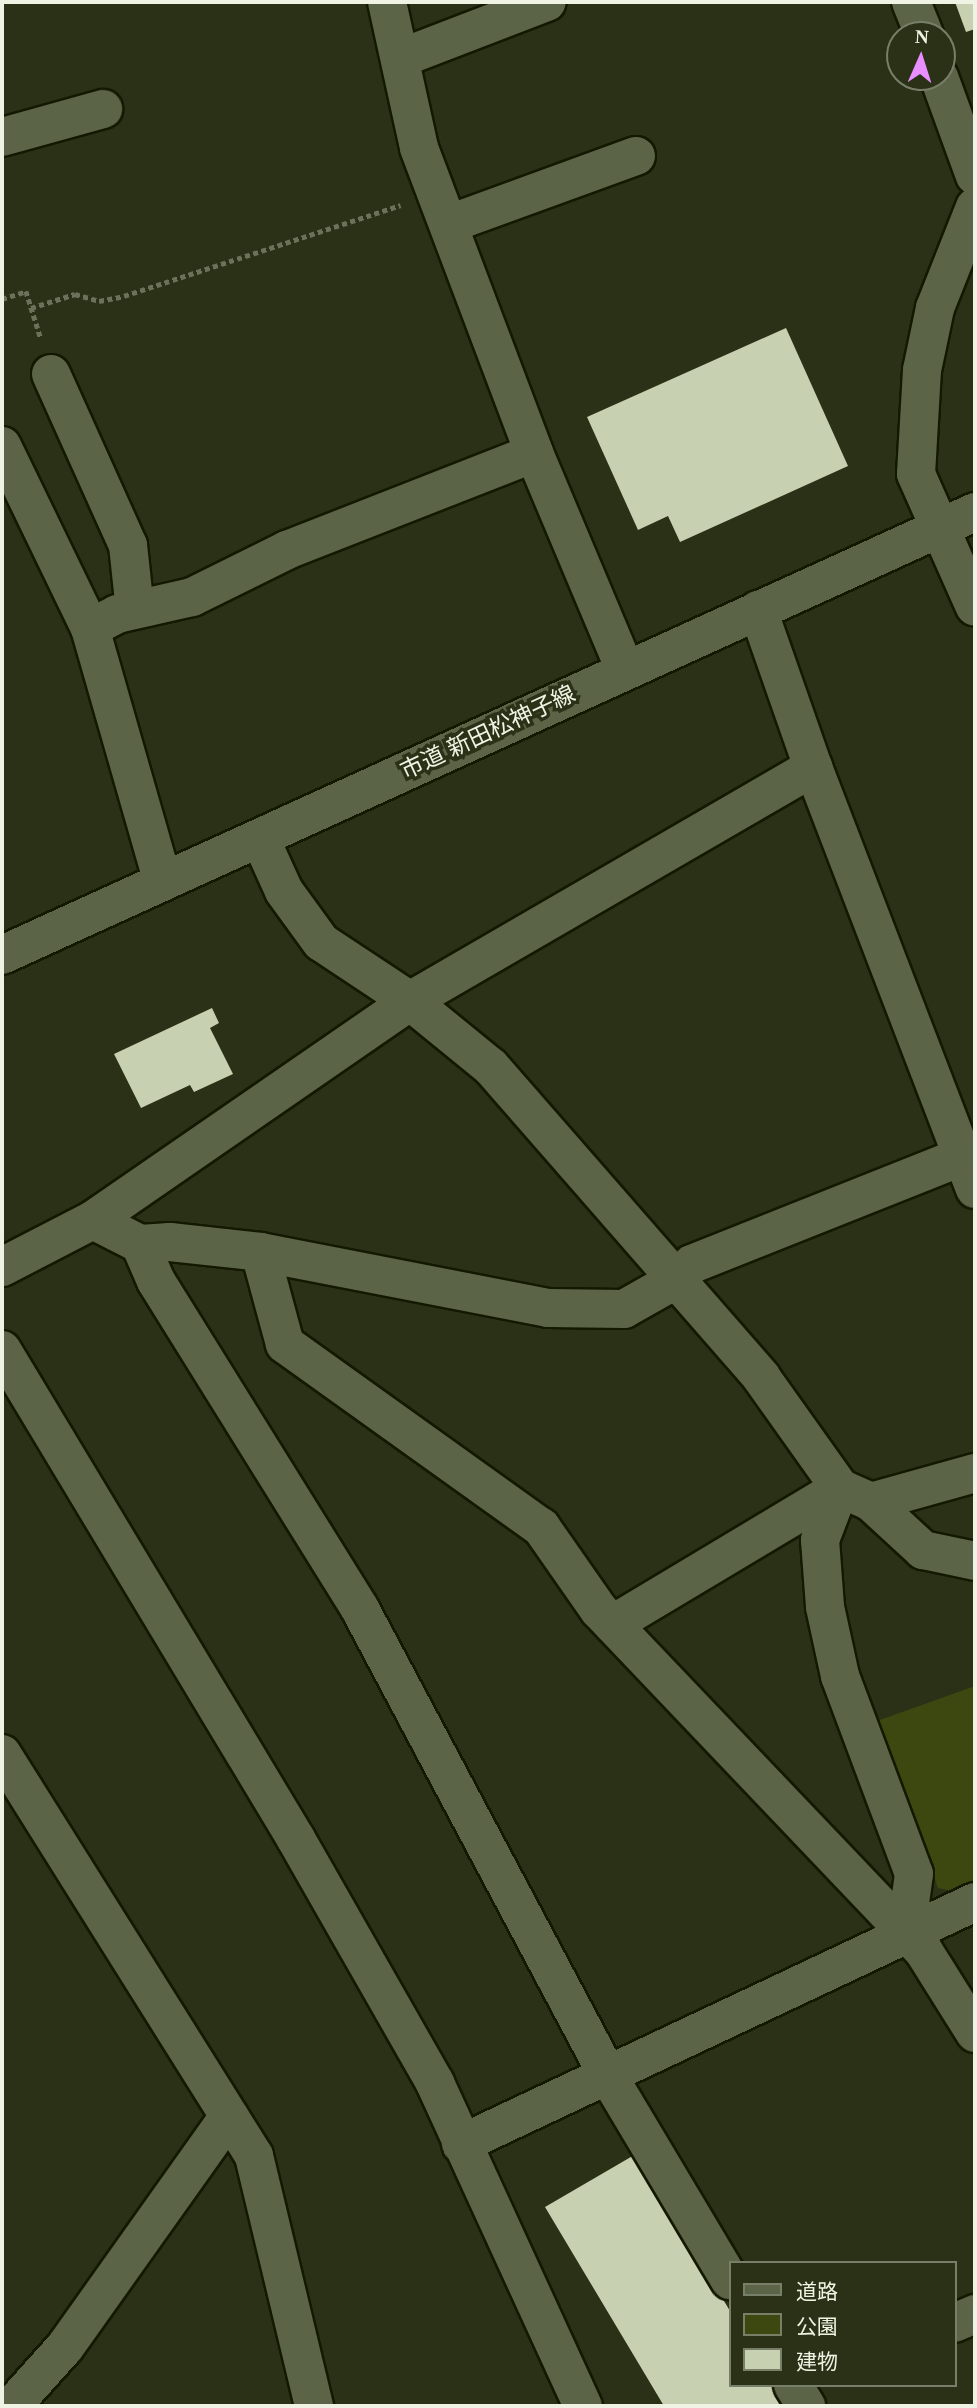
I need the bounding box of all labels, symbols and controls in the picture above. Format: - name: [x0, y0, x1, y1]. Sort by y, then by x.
- north arrow: [886, 21, 956, 91]
- text: N: [915, 26, 929, 47]
- street label: 市道 新田松神子線: [396, 680, 580, 786]
- legend: [729, 2261, 956, 2387]
- text: 道路: [796, 2280, 838, 2304]
- text: 公園: [796, 2315, 838, 2339]
- text: 建物: [796, 2350, 838, 2374]

